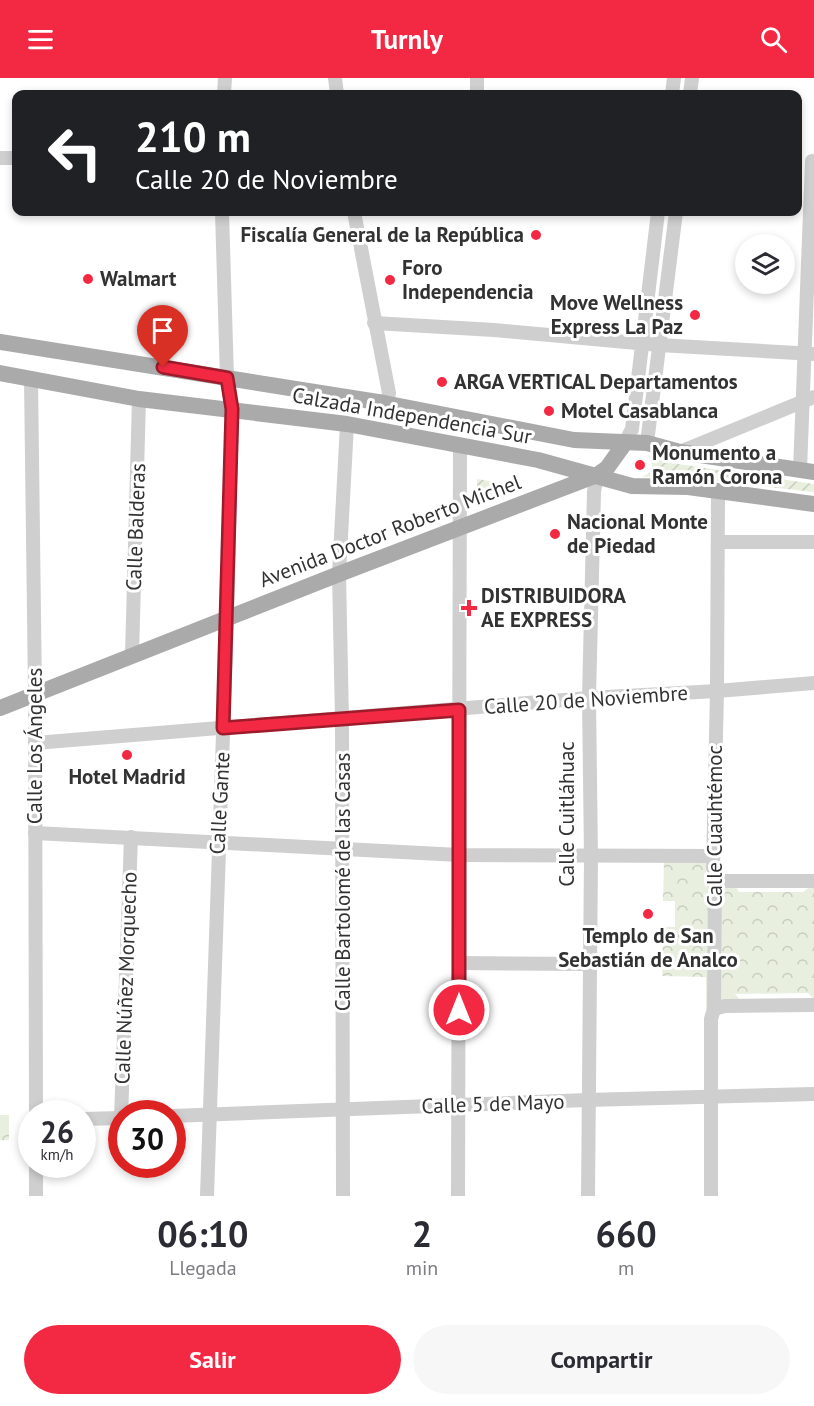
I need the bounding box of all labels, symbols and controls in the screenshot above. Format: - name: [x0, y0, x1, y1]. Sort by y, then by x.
- text: Turnly: [371, 22, 443, 56]
- icon: menu: [24, 23, 57, 56]
- icon: search: [757, 23, 790, 56]
- text: 210 m: [135, 109, 251, 164]
- icon: left: [36, 114, 114, 192]
- text: Calle 20 de Noviembre: [135, 162, 398, 196]
- place label: Fiscalía General de la República: [240, 221, 524, 248]
- marker: Fiscalía General de la República: [529, 228, 543, 242]
- map controls: [735, 234, 795, 294]
- button: layers: [735, 234, 795, 294]
- place label: Foro Independencia: [402, 254, 533, 305]
- place label: Walmart: [100, 265, 177, 292]
- marker: Walmart: [81, 272, 95, 286]
- marker: Foro Independencia: [383, 273, 397, 287]
- place label: Move Wellness Express La Paz: [550, 289, 683, 340]
- pin: [137, 305, 188, 367]
- marker: Move Wellness Express La Paz: [688, 308, 702, 322]
- icon: arrive: [146, 314, 179, 347]
- place label: ARGA VERTICAL Departamentos: [454, 368, 738, 395]
- marker: ARGA VERTICAL Departamentos: [435, 375, 449, 389]
- street label: Calzada Independencia Sur: [290, 381, 534, 450]
- place label: Motel Casablanca: [561, 397, 718, 424]
- marker: Motel Casablanca: [542, 404, 556, 418]
- place label: Monumento a Ramón Corona: [652, 439, 783, 490]
- marker: Monumento a Ramón Corona: [633, 458, 647, 472]
- street label: Calle Balderas: [120, 463, 151, 591]
- street label: Avenida Doctor Roberto Michel: [255, 468, 525, 593]
- place label: Nacional Monte de Piedad: [567, 508, 708, 559]
- marker: Nacional Monte de Piedad: [548, 527, 562, 541]
- place label: DISTRIBUIDORA AE EXPRESS: [481, 582, 626, 633]
- marker: DISTRIBUIDORA AE EXPRESS: [462, 601, 476, 615]
- street label: Calle Los Ángeles: [21, 668, 48, 824]
- street label: Calle 20 de Noviembre: [483, 679, 689, 720]
- street label: Calle Cuitláhuac: [553, 741, 580, 887]
- street label: Calle Cuauhtémoc: [701, 745, 728, 907]
- marker: Hotel Madrid: [120, 748, 134, 762]
- street label: Calle Gante: [203, 751, 236, 855]
- street label: Calle Bartolomé de las Casas: [329, 753, 356, 1011]
- place label: Hotel Madrid: [68, 763, 186, 790]
- street label: Calle Núñez Morquecho: [108, 871, 143, 1085]
- marker: Templo de San Sebastián de Analco: [641, 907, 655, 921]
- place label: Templo de San Sebastián de Analco: [558, 922, 738, 973]
- position arrow: [427, 978, 491, 1042]
- street label: Calle 5 de Mayo: [421, 1088, 565, 1119]
- speed limit sign: 30: [108, 1100, 186, 1178]
- text: 26: [40, 1112, 74, 1151]
- text: km/h: [41, 1145, 73, 1164]
- text: 06:10: [157, 1210, 249, 1257]
- text: 2: [412, 1210, 432, 1257]
- text: 660: [596, 1210, 657, 1257]
- text: Llegada: [169, 1255, 237, 1281]
- text: min: [406, 1255, 438, 1281]
- text: m: [618, 1255, 634, 1281]
- button: Salir: [24, 1325, 401, 1394]
- button: Compartir: [413, 1325, 790, 1394]

